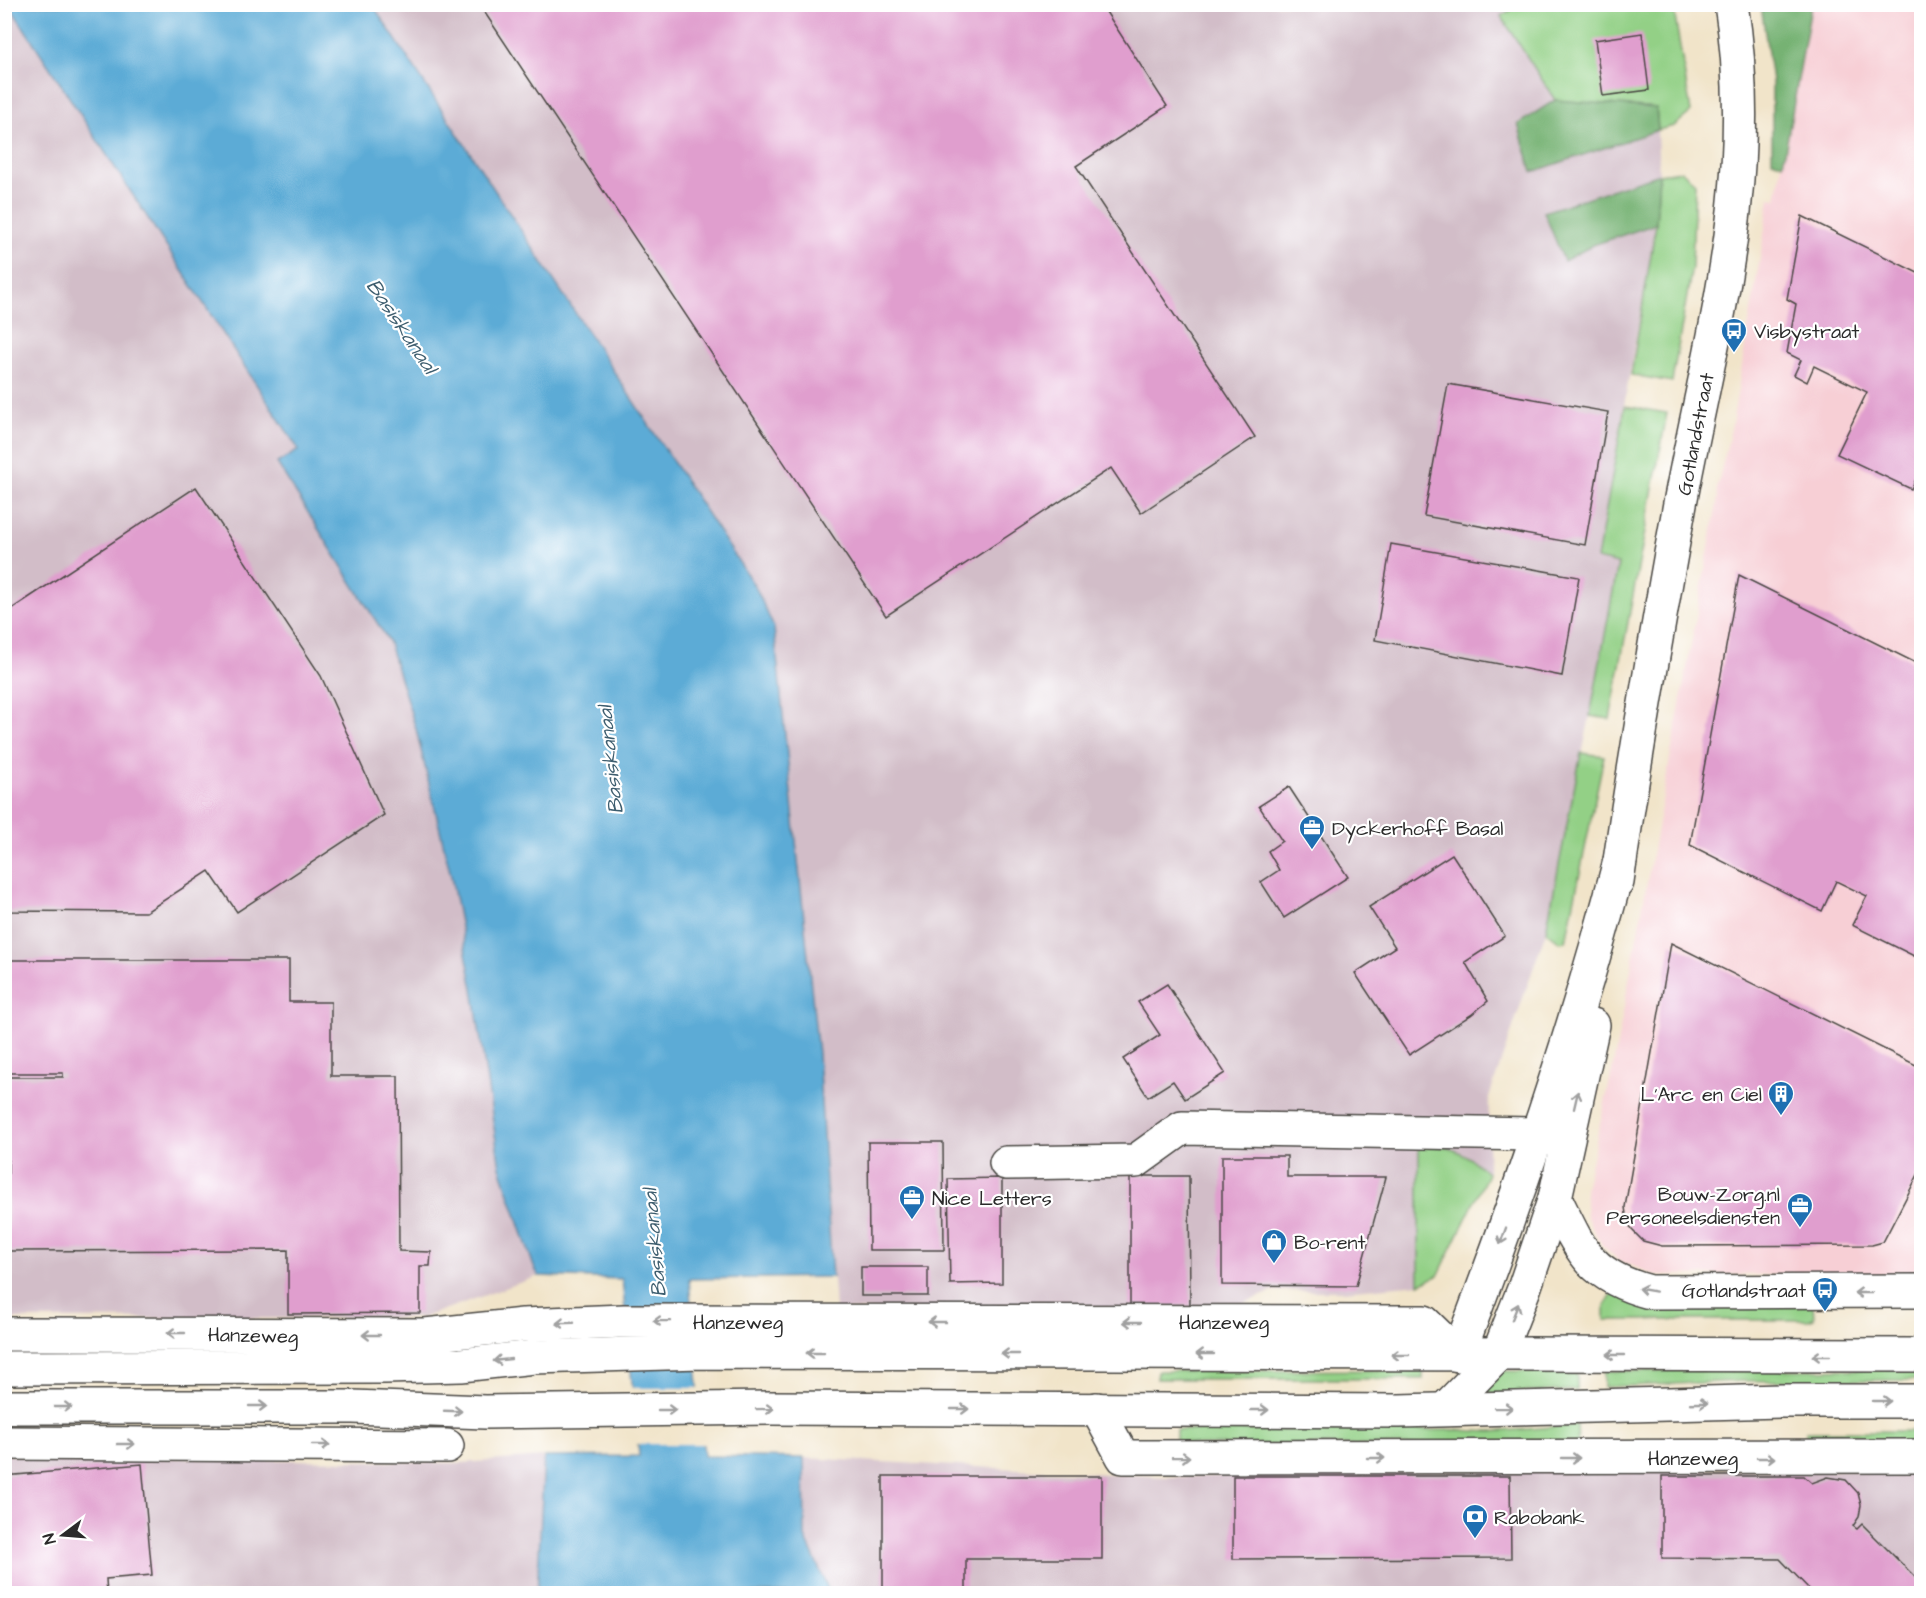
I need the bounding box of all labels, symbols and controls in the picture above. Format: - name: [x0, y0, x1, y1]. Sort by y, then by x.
- water label: Basiskanaal: [359, 273, 445, 382]
- bus stop icon: Visbystraat: [1719, 316, 1749, 354]
- place label: Visbystraat: [1754, 318, 1859, 347]
- street label: Gotlandstraat: [1670, 370, 1722, 498]
- water label: Basiskanaal: [590, 702, 631, 815]
- office icon: Dyckerhoff Basal: [1297, 813, 1327, 851]
- place label: Dyckerhoff Basal: [1332, 815, 1503, 844]
- building icon: L'Arc en Ciel: [1766, 1079, 1796, 1117]
- place label: L'Arc en Ciel: [1640, 1081, 1762, 1109]
- one-way arrow: [1571, 1091, 1583, 1110]
- place label: Bouw-Zorg.nl Personeelsdiensten: [1606, 1181, 1780, 1232]
- office icon: Nice Letters: [897, 1183, 927, 1221]
- water label: Basiskanaal: [635, 1185, 674, 1298]
- place label: Nice Letters: [932, 1185, 1052, 1213]
- office icon: Bouw-Zorg.nl Personeelsdiensten: [1785, 1191, 1815, 1229]
- one-way arrow: [1497, 1226, 1508, 1245]
- shop icon: Bo-rent: [1259, 1227, 1289, 1265]
- place label: Bo-rent: [1294, 1229, 1366, 1257]
- bus stop icon: Gotlandstraat: [1810, 1275, 1840, 1313]
- place label: Gotlandstraat: [1682, 1277, 1806, 1305]
- one-way arrow: [1638, 1284, 1658, 1295]
- one-way arrow: [1854, 1287, 1874, 1298]
- one-way arrow: [1510, 1304, 1521, 1322]
- street label: Hanzeweg: [693, 1309, 783, 1338]
- street label: Hanzeweg: [1179, 1309, 1269, 1338]
- one-way arrow: [652, 1315, 672, 1327]
- one-way arrow: [928, 1316, 948, 1328]
- one-way arrow: [1123, 1316, 1143, 1328]
- one-way arrow: [556, 1317, 576, 1329]
- street label: Hanzeweg: [208, 1321, 298, 1352]
- one-way arrow: [166, 1327, 186, 1339]
- one-way arrow: [361, 1330, 381, 1341]
- one-way arrow: [805, 1347, 825, 1359]
- one-way arrow: [1000, 1348, 1020, 1360]
- one-way arrow: [1195, 1348, 1215, 1360]
- one-way arrow: [1390, 1349, 1410, 1361]
- one-way arrow: [1606, 1349, 1626, 1361]
- one-way arrow: [1812, 1350, 1832, 1362]
- one-way arrow: [492, 1355, 512, 1366]
- one-way arrow: [1871, 1395, 1891, 1407]
- one-way arrow: [1688, 1398, 1708, 1409]
- one-way arrow: [247, 1400, 267, 1412]
- one-way arrow: [52, 1401, 72, 1413]
- one-way arrow: [754, 1403, 774, 1414]
- one-way arrow: [949, 1403, 969, 1415]
- one-way arrow: [1493, 1403, 1513, 1414]
- one-way arrow: [657, 1404, 677, 1416]
- one-way arrow: [1249, 1404, 1269, 1416]
- one-way arrow: [442, 1405, 462, 1416]
- one-way arrow: [115, 1438, 135, 1450]
- one-way arrow: [310, 1439, 330, 1451]
- street label: Hanzeweg: [1648, 1445, 1738, 1474]
- one-way arrow: [1171, 1451, 1191, 1463]
- one-way arrow: [1366, 1452, 1386, 1464]
- one-way arrow: [1561, 1452, 1581, 1464]
- one-way arrow: [1756, 1452, 1776, 1464]
- bank icon: Rabobank: [1460, 1502, 1490, 1540]
- place label: Rabobank: [1494, 1504, 1585, 1532]
- north arrow: [33, 1505, 93, 1565]
- text: N: [38, 1531, 61, 1547]

